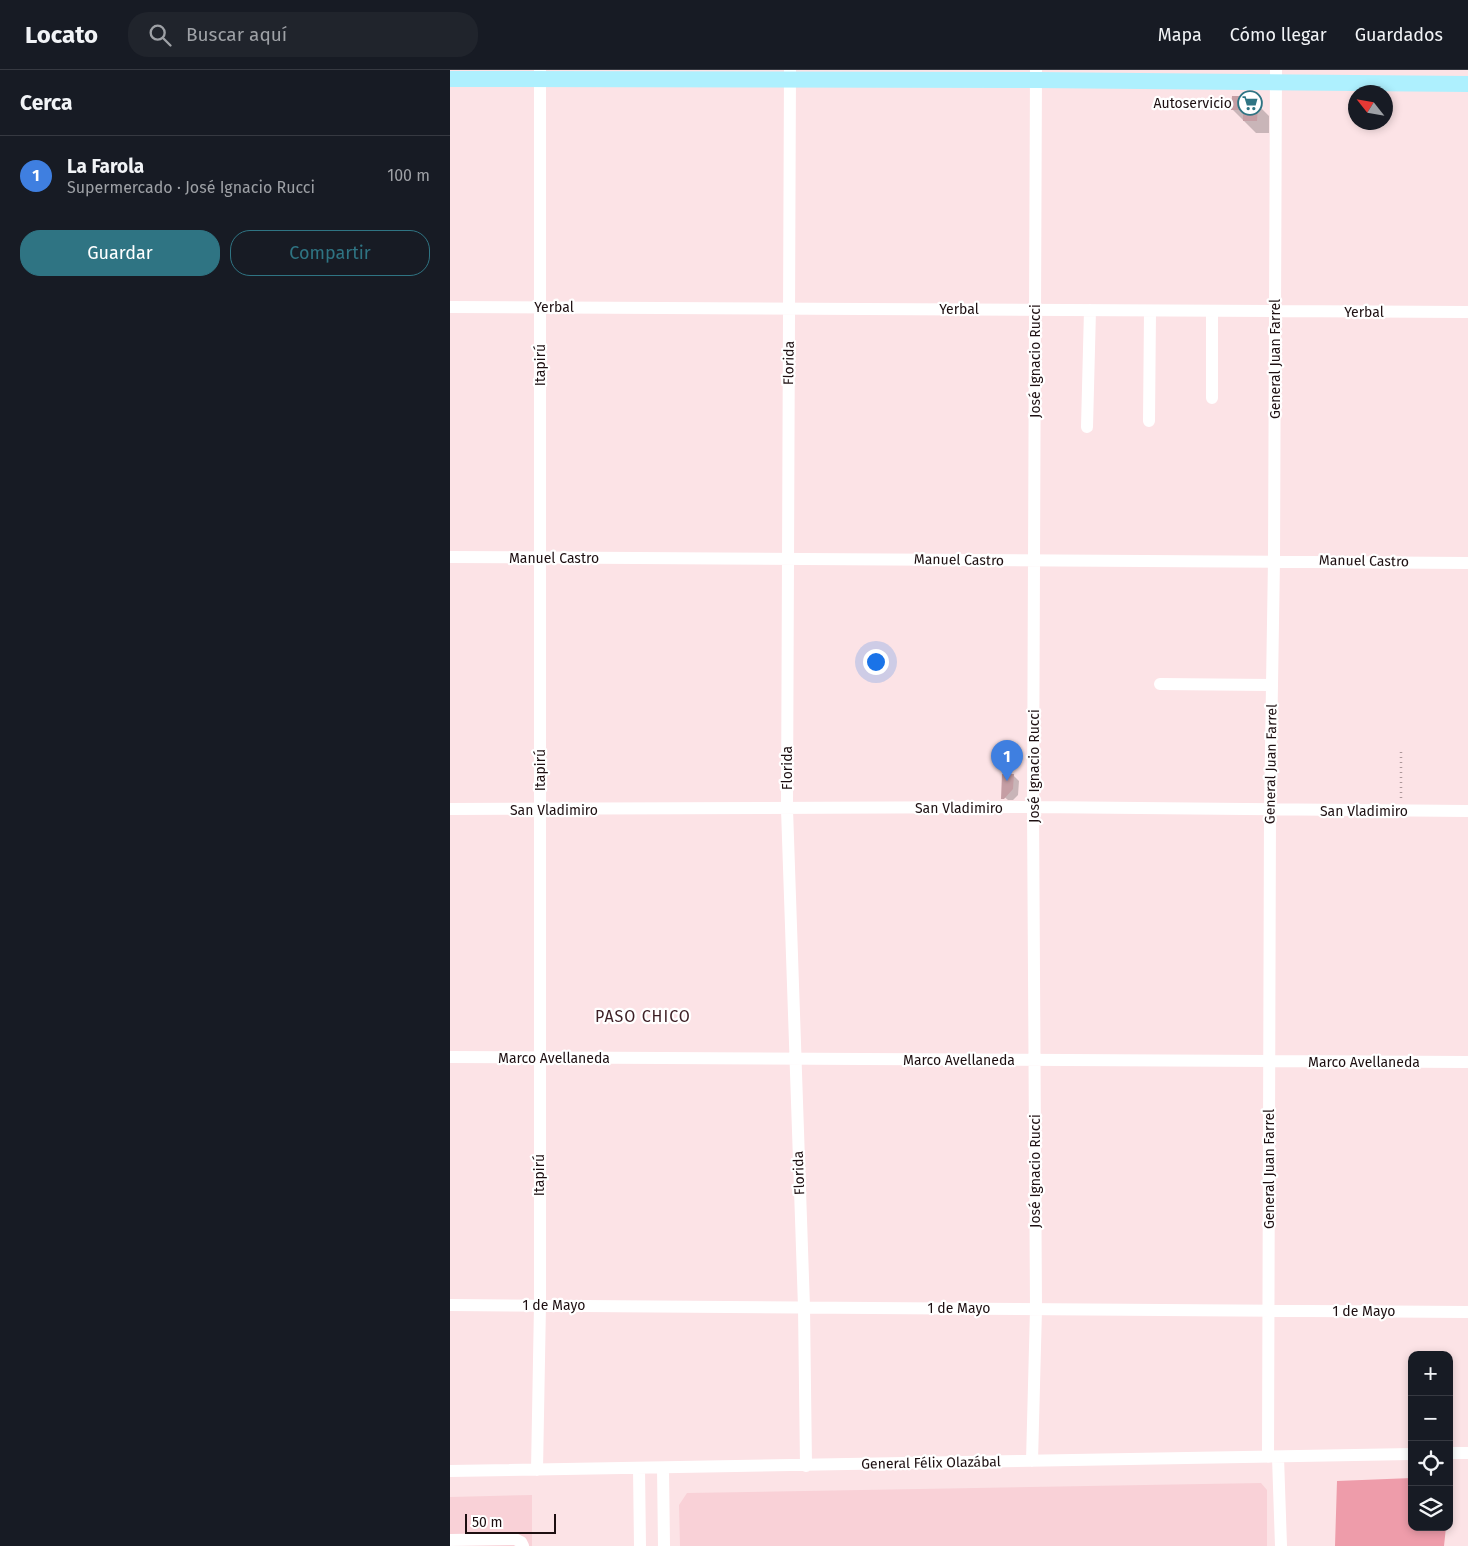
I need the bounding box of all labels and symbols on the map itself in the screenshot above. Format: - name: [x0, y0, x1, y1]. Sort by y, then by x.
- north arrow: [1348, 85, 1393, 130]
- supermarket icon: Autoservicio: [1237, 90, 1263, 116]
- place label: Autoservicio: [1154, 95, 1232, 112]
- street label: Yerbal: [534, 299, 574, 316]
- street label: General Juan Farrel: [1267, 299, 1284, 419]
- street label: Yerbal: [939, 301, 979, 318]
- street label: José Ignacio Rucci: [1027, 304, 1044, 418]
- street label: Yerbal: [1344, 304, 1384, 321]
- street label: Florida: [780, 341, 798, 385]
- street label: Itapirú: [532, 344, 549, 386]
- street label: Manuel Castro: [509, 550, 599, 567]
- street label: Manuel Castro: [914, 551, 1004, 569]
- street label: Manuel Castro: [1319, 552, 1409, 570]
- your location: [863, 649, 889, 675]
- street label: General Juan Farrel: [1261, 704, 1281, 824]
- street label: José Ignacio Rucci: [1026, 709, 1043, 823]
- pin: 1: [991, 740, 1023, 781]
- street label: Florida: [779, 746, 796, 790]
- street label: Itapirú: [532, 749, 549, 791]
- street label: San Vladimiro: [915, 800, 1003, 817]
- street label: San Vladimiro: [510, 802, 598, 819]
- street label: San Vladimiro: [1320, 803, 1408, 820]
- district label: PASO CHICO: [595, 1007, 691, 1026]
- street label: Marco Avellaneda: [498, 1050, 610, 1067]
- street label: Marco Avellaneda: [903, 1052, 1015, 1069]
- street label: Marco Avellaneda: [1308, 1054, 1420, 1071]
- street label: General Juan Farrel: [1261, 1109, 1278, 1229]
- street label: José Ignacio Rucci: [1027, 1114, 1044, 1228]
- street label: Florida: [790, 1151, 808, 1195]
- street label: Itapirú: [531, 1154, 548, 1196]
- street label: 1 de Mayo: [523, 1297, 585, 1314]
- street label: 1 de Mayo: [928, 1300, 990, 1317]
- street label: 1 de Mayo: [1333, 1303, 1395, 1320]
- street label: General Félix Olazábal: [861, 1453, 1001, 1473]
- scale bar: [465, 1511, 556, 1534]

